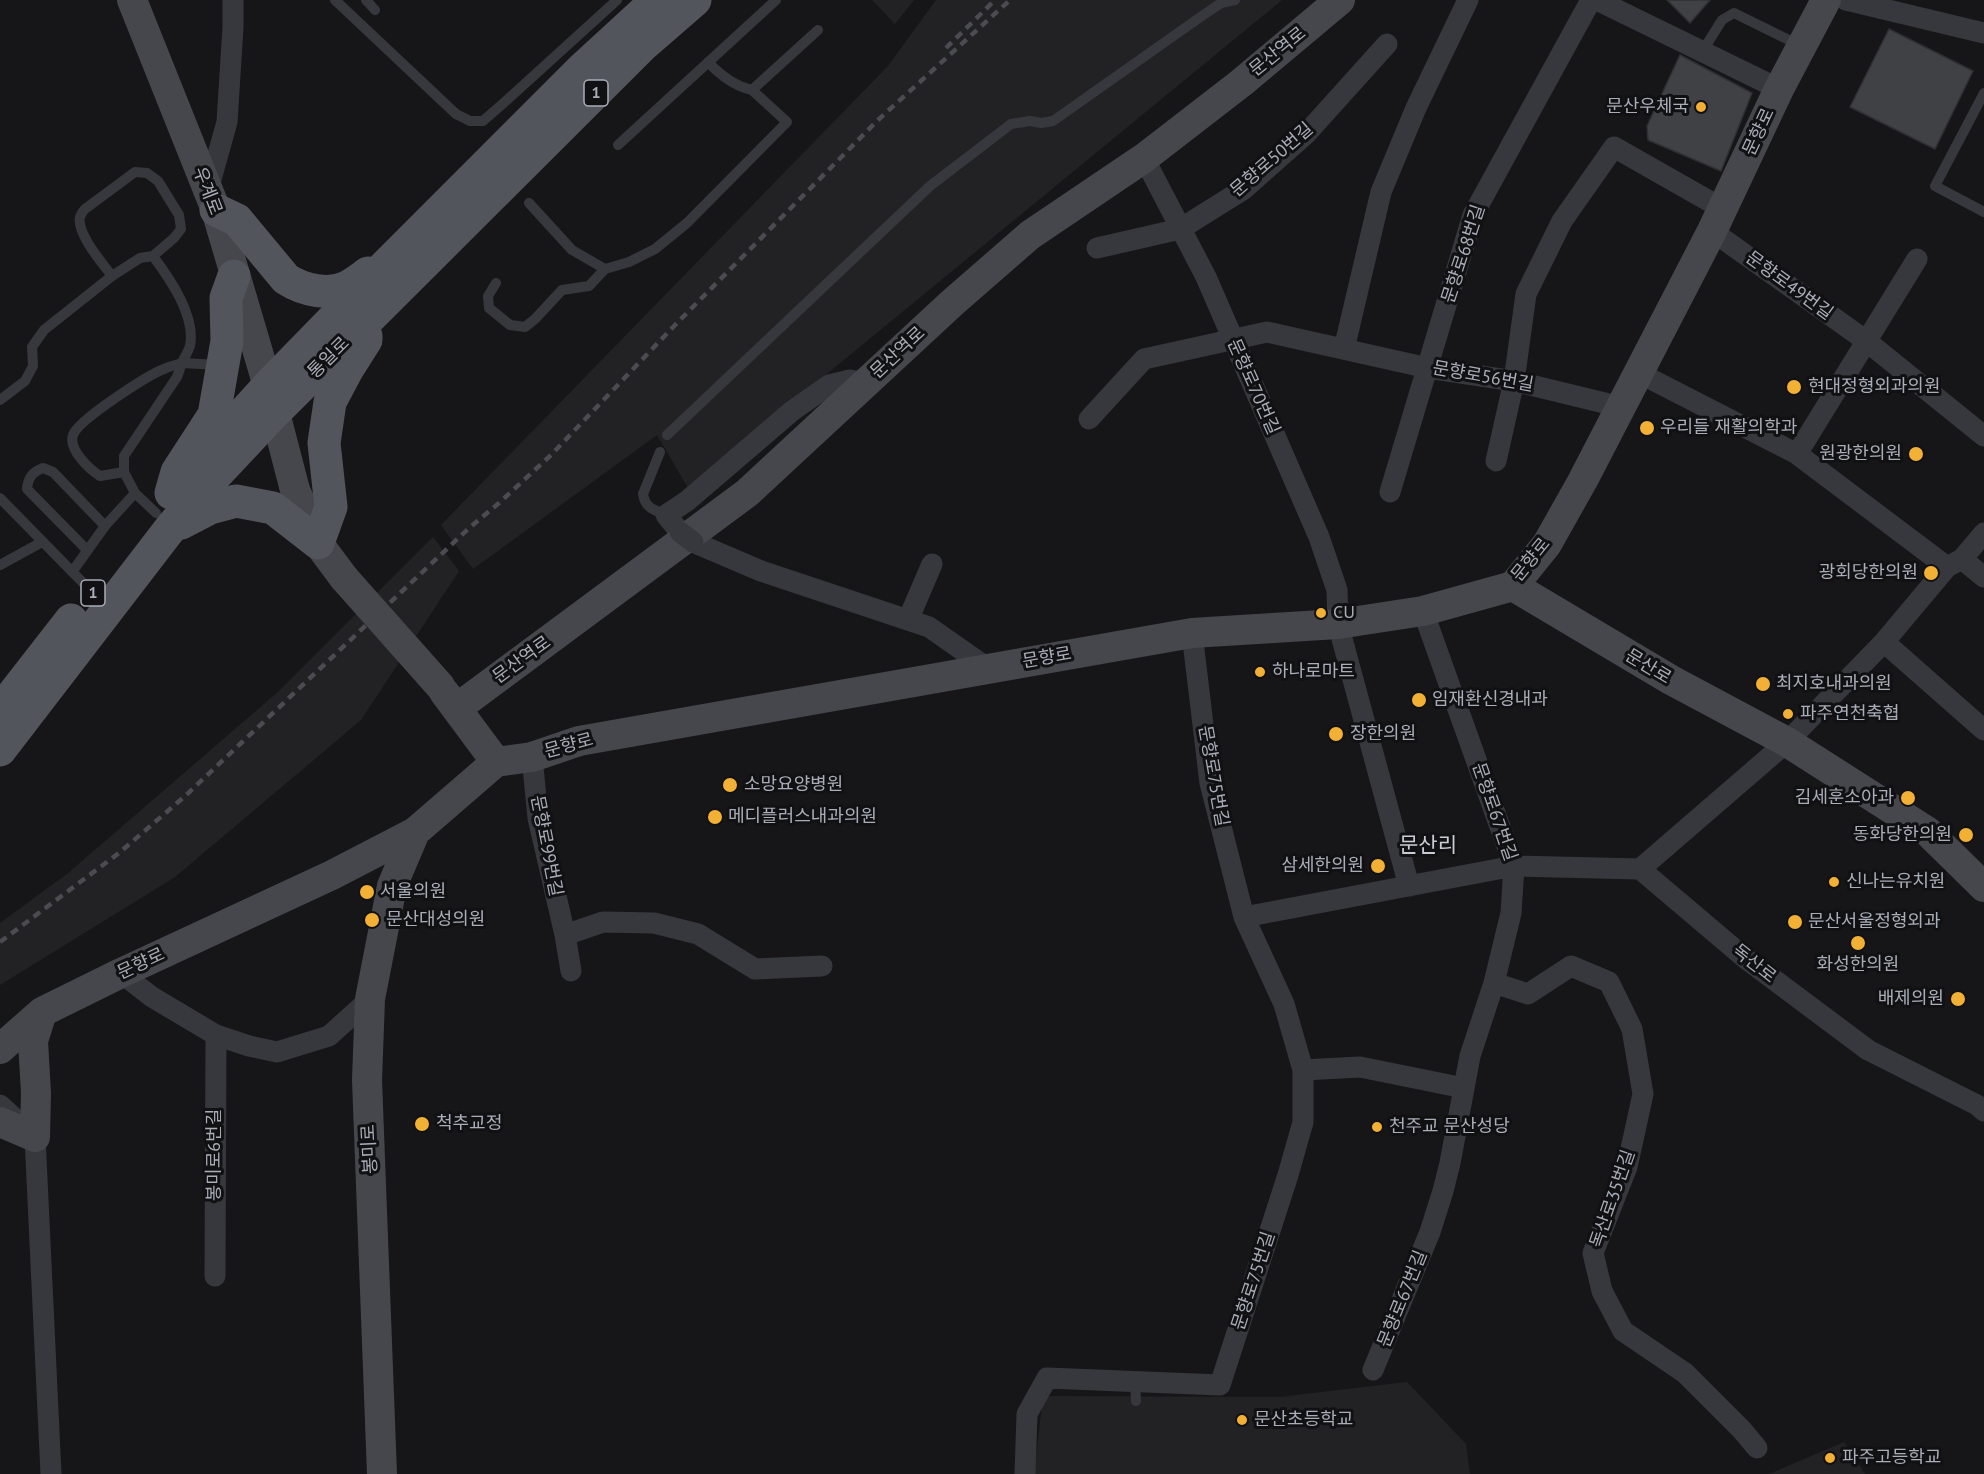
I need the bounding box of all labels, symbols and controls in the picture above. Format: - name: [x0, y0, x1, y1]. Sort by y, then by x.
- street label: 문산역로: [1245, 23, 1311, 81]
- road number: 1: [584, 80, 608, 106]
- place label: 문산우체국: [1606, 96, 1689, 118]
- marker: 문산우체국: [1694, 100, 1708, 114]
- street label: 문향로: [1739, 105, 1779, 159]
- street label: 문향로50번길: [1226, 118, 1318, 202]
- street label: 우계로: [188, 164, 226, 218]
- street label: 문향로68번길: [1438, 202, 1490, 306]
- street label: 문향로49번길: [1741, 247, 1837, 325]
- street label: 문산역로: [866, 323, 930, 383]
- street label: 통일로: [304, 333, 354, 383]
- street label: 문향로70번길: [1222, 336, 1284, 438]
- street label: 문향로56번길: [1431, 357, 1535, 397]
- place label: 현대정형외과의원: [1808, 376, 1940, 398]
- marker: 현대정형외과의원: [1785, 378, 1803, 396]
- place label: 우리들 재활의학과: [1660, 417, 1797, 439]
- marker: 우리들 재활의학과: [1638, 419, 1656, 437]
- place label: 원광한의원: [1819, 443, 1902, 465]
- marker: 원광한의원: [1907, 445, 1925, 463]
- street label: 문향로: [1507, 534, 1555, 586]
- place label: 광회당한의원: [1819, 562, 1918, 584]
- marker: 광회당한의원: [1922, 564, 1940, 582]
- road number: 1: [81, 580, 105, 606]
- place label: CU: [1333, 602, 1355, 624]
- marker: CU: [1314, 606, 1328, 620]
- street label: 문산역로: [489, 632, 555, 688]
- street label: 문향로: [1021, 643, 1073, 673]
- street label: 문산로: [1621, 645, 1675, 689]
- place label: 하나로마트: [1272, 661, 1355, 683]
- marker: 하나로마트: [1253, 665, 1267, 679]
- place label: 최지호내과의원: [1776, 673, 1892, 695]
- marker: 최지호내과의원: [1754, 675, 1772, 693]
- place label: 임재환신경내과: [1432, 689, 1548, 711]
- marker: 임재환신경내과: [1410, 691, 1428, 709]
- place label: 파주연천축협: [1800, 703, 1899, 725]
- marker: 파주연천축협: [1781, 707, 1795, 721]
- place label: 장한의원: [1350, 723, 1416, 745]
- street label: 문향로75번길: [1193, 724, 1233, 828]
- marker: 장한의원: [1327, 725, 1345, 743]
- street label: 문향로: [542, 729, 596, 763]
- street label: 문향로67번길: [1467, 760, 1521, 864]
- place label: 소망요양병원: [744, 774, 843, 796]
- marker: 소망요양병원: [721, 776, 739, 794]
- place label: 김세훈소아과: [1795, 787, 1894, 809]
- marker: 김세훈소아과: [1899, 789, 1917, 807]
- street label: 문향로99번길: [526, 794, 566, 898]
- place label: 메디플러스내과의원: [728, 806, 877, 828]
- marker: 메디플러스내과의원: [706, 808, 724, 826]
- place label: 동화당한의원: [1853, 824, 1952, 846]
- marker: 동화당한의원: [1957, 826, 1975, 844]
- district label: 문산리: [1399, 833, 1457, 859]
- place label: 삼세한의원: [1281, 855, 1364, 877]
- marker: 삼세한의원: [1369, 857, 1387, 875]
- place label: 신나는유치원: [1846, 871, 1945, 893]
- marker: 신나는유치원: [1827, 875, 1841, 889]
- place label: 서울의원: [380, 881, 446, 903]
- marker: 서울의원: [358, 883, 376, 901]
- place label: 문산대성의원: [386, 909, 485, 931]
- marker: 문산대성의원: [363, 911, 381, 929]
- place label: 문산서울정형외과: [1808, 911, 1940, 933]
- marker: 문산서울정형외과: [1786, 913, 1804, 931]
- marker: 화성한의원: [1849, 934, 1867, 952]
- street label: 독산로: [1728, 940, 1780, 988]
- street label: 문향로: [114, 944, 168, 984]
- place label: 화성한의원: [1817, 954, 1899, 976]
- place label: 배제의원: [1878, 988, 1944, 1010]
- marker: 배제의원: [1949, 990, 1967, 1008]
- street label: 봉미로6번길: [204, 1109, 226, 1201]
- place label: 척추교정: [436, 1113, 502, 1135]
- marker: 척추교정: [413, 1115, 431, 1133]
- place label: 천주교 문산성당: [1389, 1116, 1510, 1138]
- marker: 천주교 문산성당: [1370, 1120, 1384, 1134]
- street label: 봉미로: [358, 1124, 382, 1174]
- street label: 독산로35번길: [1586, 1147, 1640, 1251]
- street label: 문향로75번길: [1228, 1229, 1280, 1333]
- street label: 문향로67번길: [1374, 1247, 1432, 1351]
- place label: 문산초등학교: [1254, 1409, 1353, 1431]
- marker: 문산초등학교: [1235, 1413, 1249, 1427]
- place label: 파주고등학교: [1842, 1447, 1941, 1469]
- marker: 파주고등학교: [1823, 1451, 1837, 1465]

